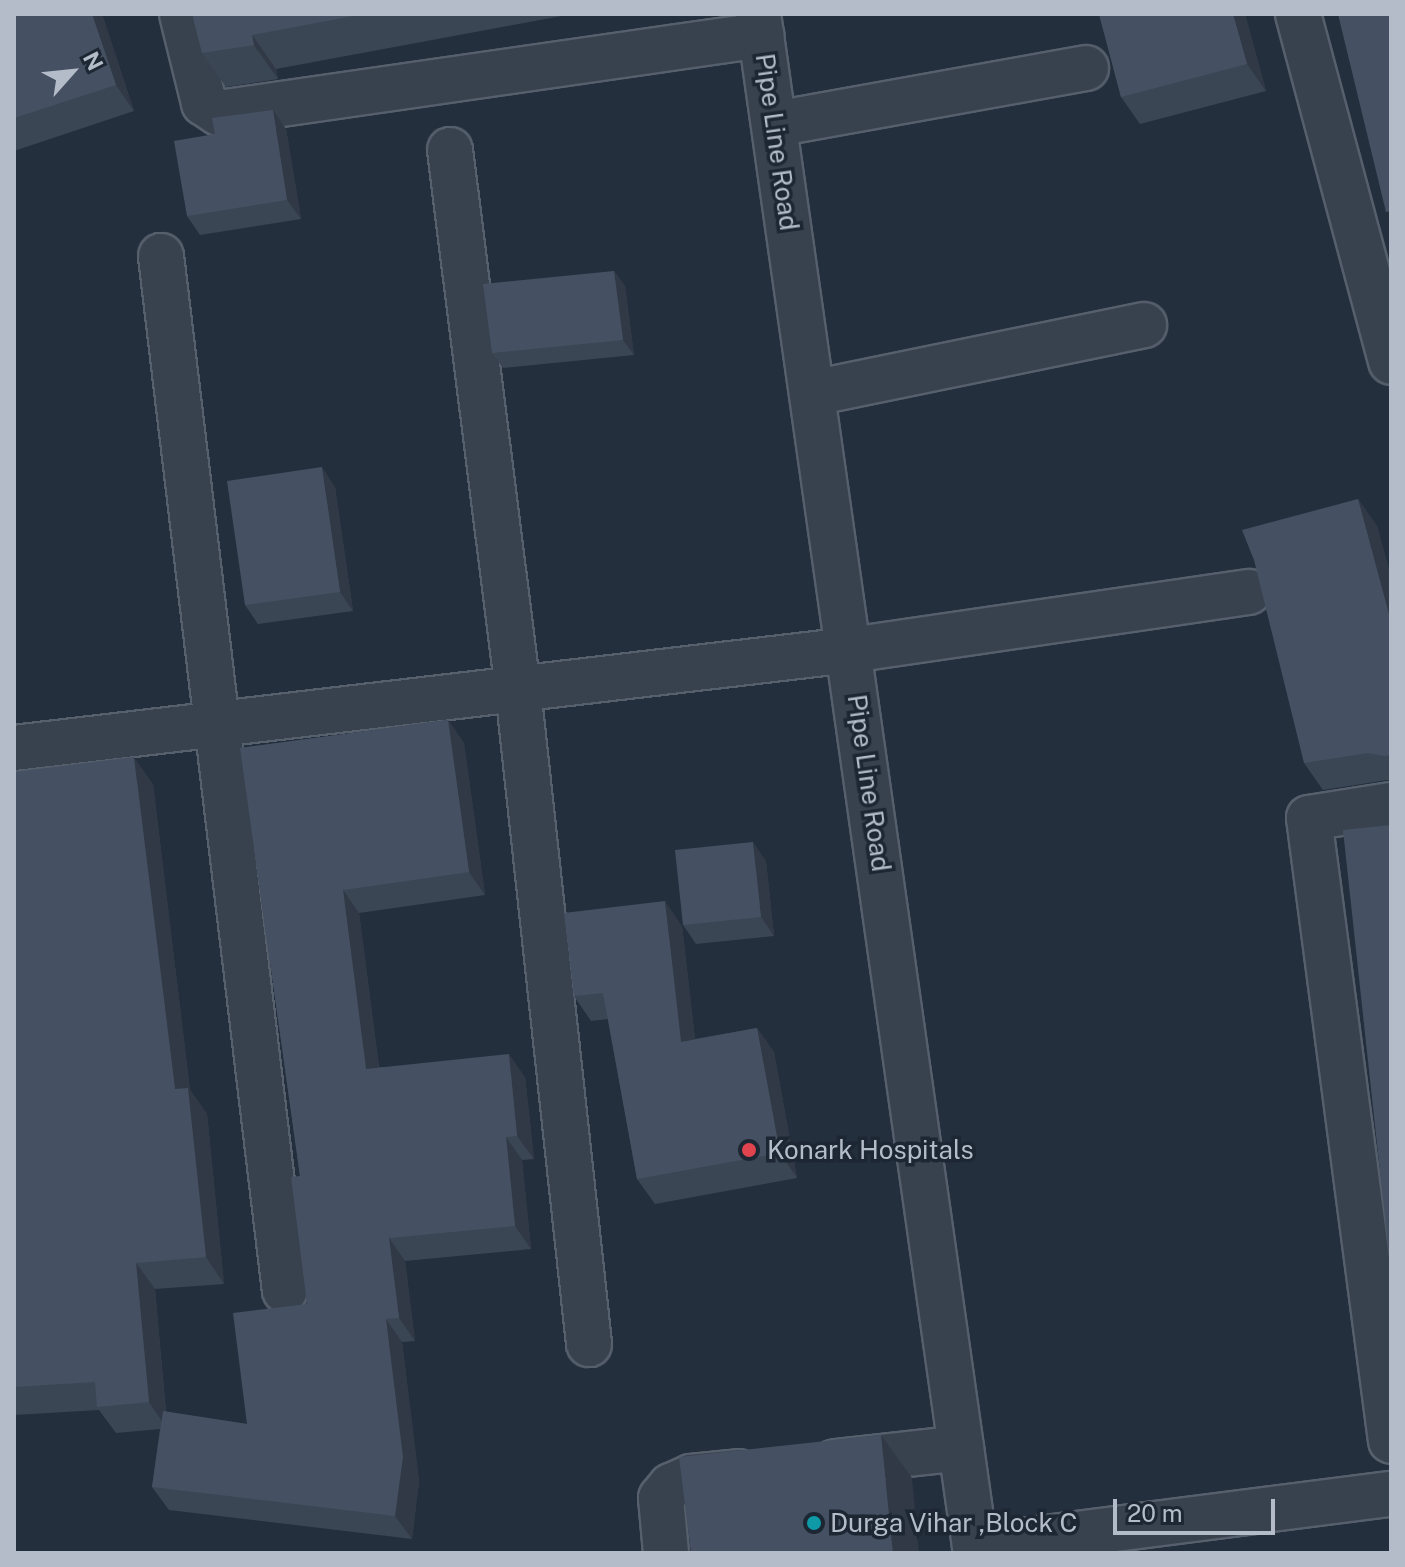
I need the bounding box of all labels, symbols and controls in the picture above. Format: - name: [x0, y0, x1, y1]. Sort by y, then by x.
- north arrow: [32, 32, 112, 112]
- text: N: [78, 48, 109, 75]
- street label: Pipe Line Road: [749, 51, 805, 233]
- street label: Pipe Line Road: [841, 692, 897, 874]
- place label: Konark Hospitals: [767, 1134, 974, 1166]
- marker: Konark Hospitals: [738, 1139, 760, 1161]
- scale bar: [1117, 1483, 1279, 1533]
- text: 20 m: [1127, 1499, 1183, 1527]
- place label: Durga Vihar ,Block C: [830, 1507, 1078, 1539]
- marker: Durga Vihar ,Block C: [805, 1514, 823, 1532]

